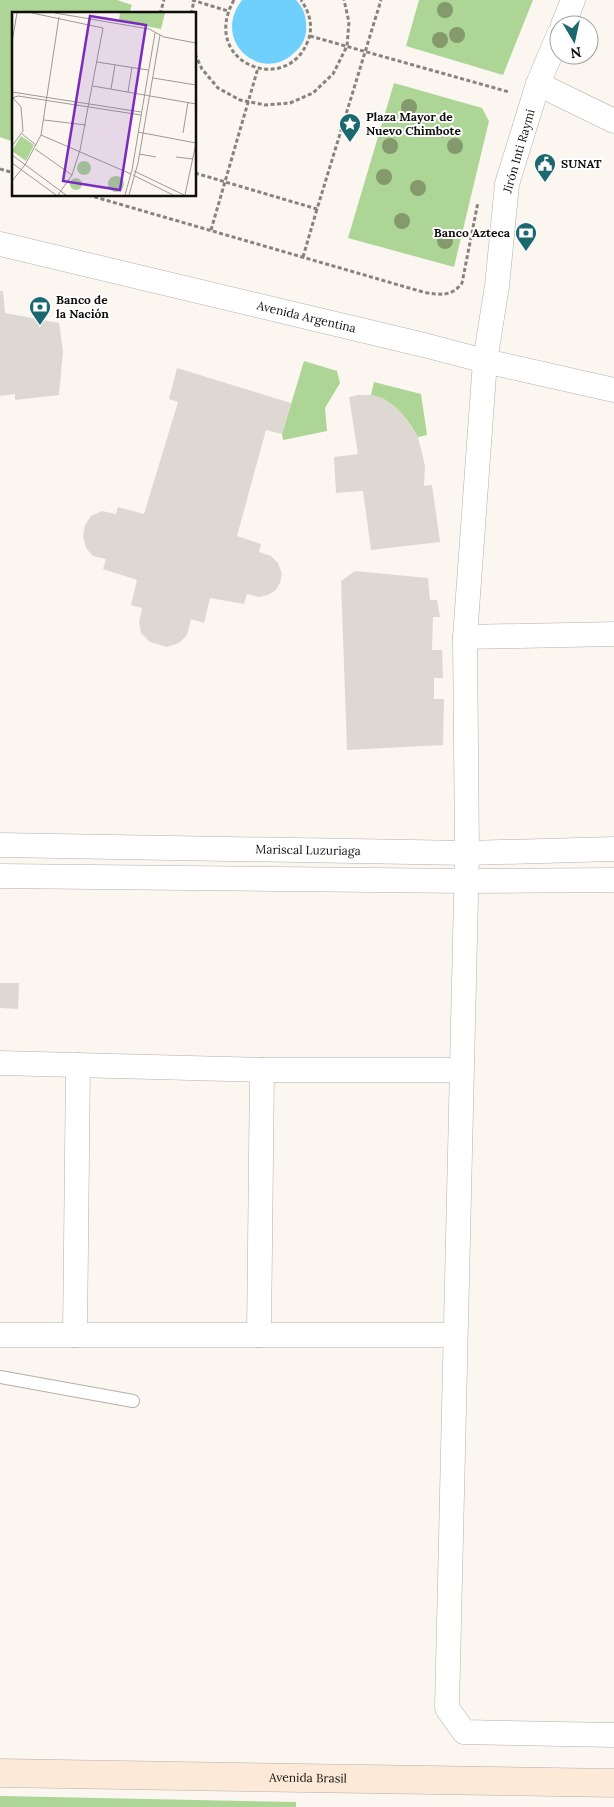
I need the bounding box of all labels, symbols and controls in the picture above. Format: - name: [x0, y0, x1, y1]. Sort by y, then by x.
- inset map: [12, 12, 196, 196]
- north arrow: [549, 15, 599, 65]
- text: N: [569, 43, 583, 63]
- street label: Jirón Inti Raymi: [499, 107, 538, 196]
- place label: Plaza Mayor de Nuevo Chimbote: [366, 109, 461, 138]
- place icon: Plaza Mayor de Nuevo Chimbote: [338, 112, 362, 143]
- public building icon: SUNAT: [533, 152, 557, 183]
- place label: SUNAT: [561, 156, 602, 171]
- bank icon: Banco Azteca: [514, 221, 538, 252]
- place label: Banco Azteca: [434, 225, 511, 240]
- place label: Banco de la Nación: [56, 292, 109, 321]
- bank icon: Banco de la Nación: [28, 295, 52, 326]
- street label: Avenida Argentina: [254, 297, 358, 336]
- street label: Mariscal Luzuriaga: [255, 841, 361, 858]
- street label: Avenida Brasil: [268, 1769, 347, 1786]

